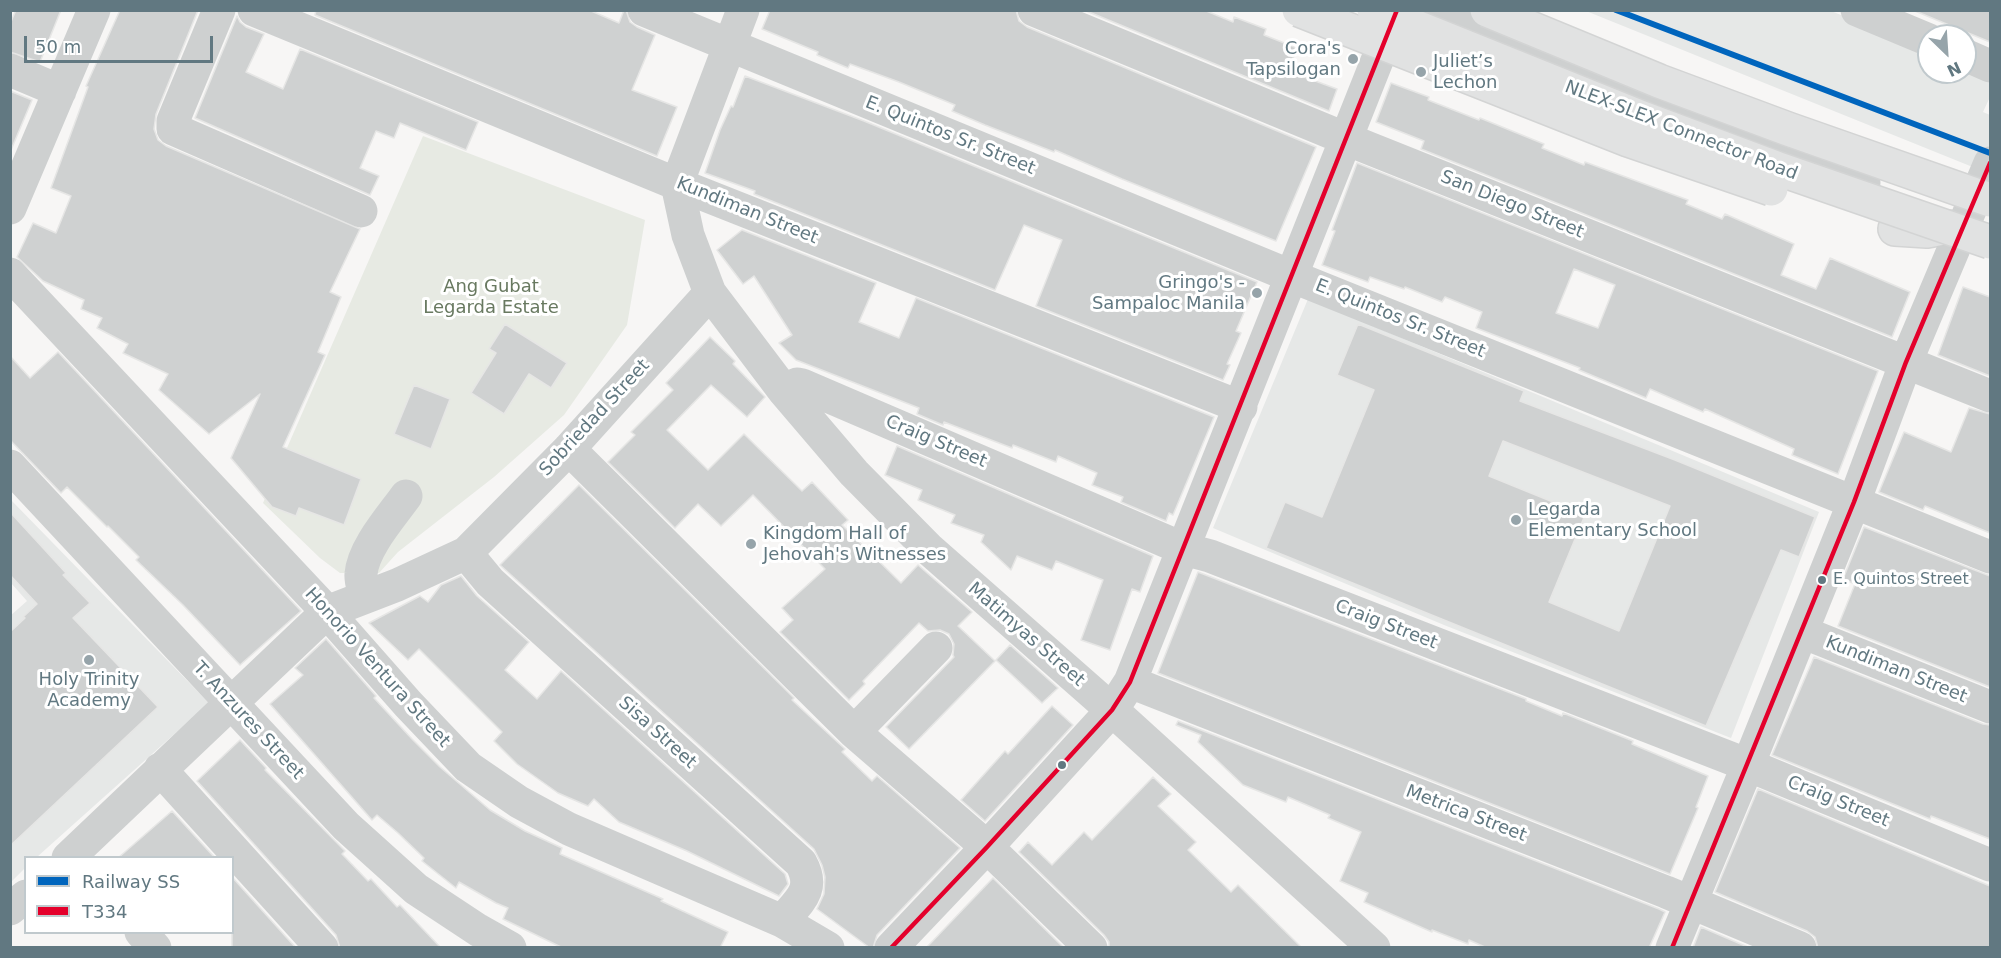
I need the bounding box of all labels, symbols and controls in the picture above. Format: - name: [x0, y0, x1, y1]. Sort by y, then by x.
- scale bar: [27, 24, 216, 62]
- north arrow: [1917, 24, 1977, 84]
- text: 50 m: [35, 36, 81, 57]
- place label: Cora's Tapsilogan: [1246, 38, 1341, 80]
- place label: Juliet’s Lechon: [1433, 51, 1498, 94]
- marker: Cora's Tapsilogan: [1346, 52, 1360, 66]
- text: N: [1944, 58, 1964, 80]
- marker: Juliet’s Lechon: [1414, 65, 1428, 79]
- street label: NLEX-SLEX Connector Road: [1562, 77, 1800, 185]
- street label: E. Quintos Sr. Street: [862, 92, 1038, 180]
- street label: San Diego Street: [1437, 166, 1587, 244]
- street label: Kundiman Street: [673, 173, 821, 249]
- place label: Gringo's - Sampaloc Manila: [1092, 272, 1245, 314]
- street label: E. Quintos Sr. Street: [1312, 275, 1488, 363]
- park label: Ang Gubat Legarda Estate: [423, 276, 559, 318]
- marker: Gringo's - Sampaloc Manila: [1250, 286, 1264, 300]
- street label: Sobriedad Street: [535, 355, 655, 481]
- street label: Craig Street: [882, 411, 990, 473]
- place label: Legarda Elementary School: [1528, 499, 1697, 542]
- marker: Legarda Elementary School: [1509, 513, 1523, 527]
- place label: Kingdom Hall of Jehovah's Witnesses: [763, 523, 946, 566]
- marker: Kingdom Hall of Jehovah's Witnesses: [744, 537, 758, 551]
- place label: E. Quintos Street: [1833, 570, 1969, 590]
- marker: E. Quintos Street: [1816, 574, 1828, 586]
- street label: Matimyas Street: [963, 578, 1089, 692]
- street label: Honorio Ventura Street: [300, 584, 454, 752]
- street label: Craig Street: [1332, 596, 1440, 654]
- street label: Kundiman Street: [1822, 632, 1970, 708]
- marker: Holy Trinity Academy: [82, 653, 96, 667]
- street label: T. Anzures Street: [188, 658, 308, 784]
- place label: Holy Trinity Academy: [39, 669, 139, 712]
- street label: Sisa Street: [614, 692, 700, 774]
- unlabelled marker: [1056, 759, 1068, 771]
- street label: Craig Street: [1784, 772, 1892, 832]
- street label: Metrica Street: [1403, 781, 1529, 847]
- legend: [24, 856, 234, 934]
- text: Railway SS: [82, 871, 180, 892]
- text: T334: [82, 901, 127, 922]

